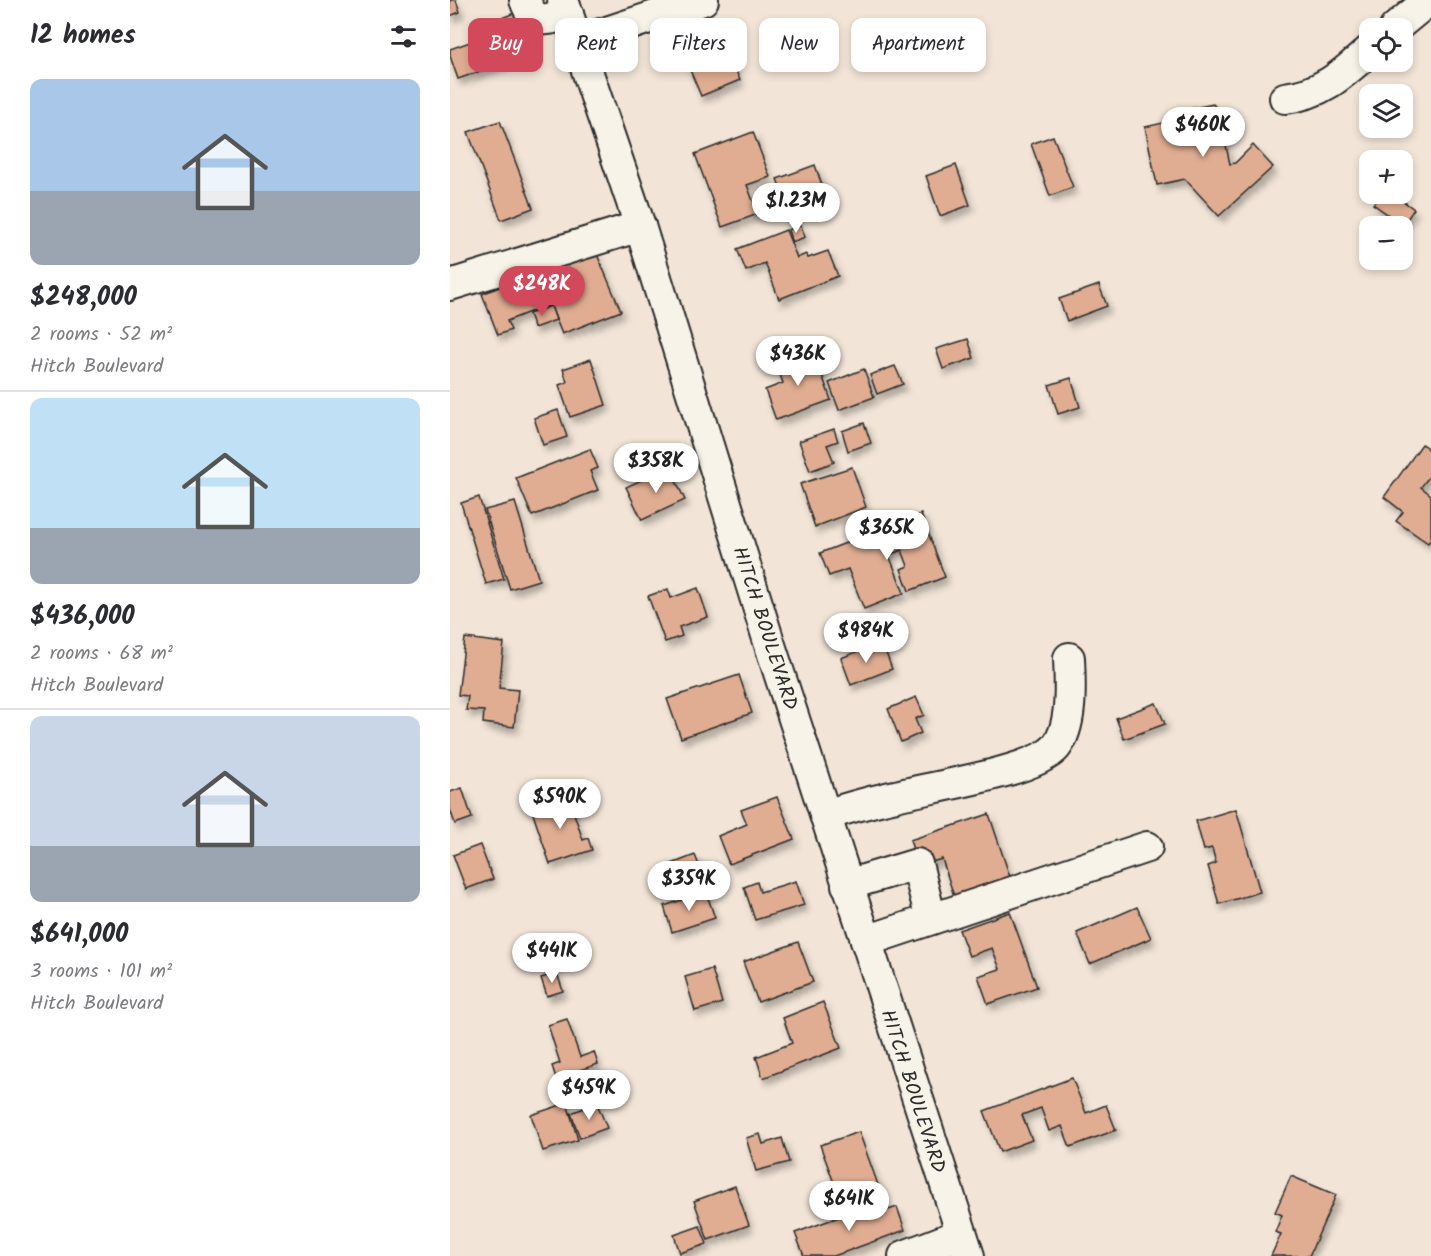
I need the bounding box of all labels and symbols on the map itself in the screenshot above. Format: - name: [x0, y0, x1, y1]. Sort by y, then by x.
- pin: $460K: [1161, 107, 1245, 158]
- pin: $1.23M: [747, 183, 845, 234]
- pin: $248K: [500, 266, 584, 317]
- pin: $436K: [756, 336, 840, 387]
- pin: $358K: [614, 443, 698, 494]
- pin: $365K: [845, 510, 929, 561]
- street label: HITCH BOULEVARD: [723, 543, 806, 715]
- pin: $984K: [824, 613, 908, 664]
- pin: $590K: [518, 779, 602, 830]
- pin: $359K: [647, 861, 731, 912]
- pin: $441K: [510, 933, 594, 984]
- street label: HITCH BOULEVARD: [871, 1006, 954, 1178]
- pin: $459K: [547, 1070, 631, 1121]
- pin: $641K: [807, 1181, 891, 1232]

